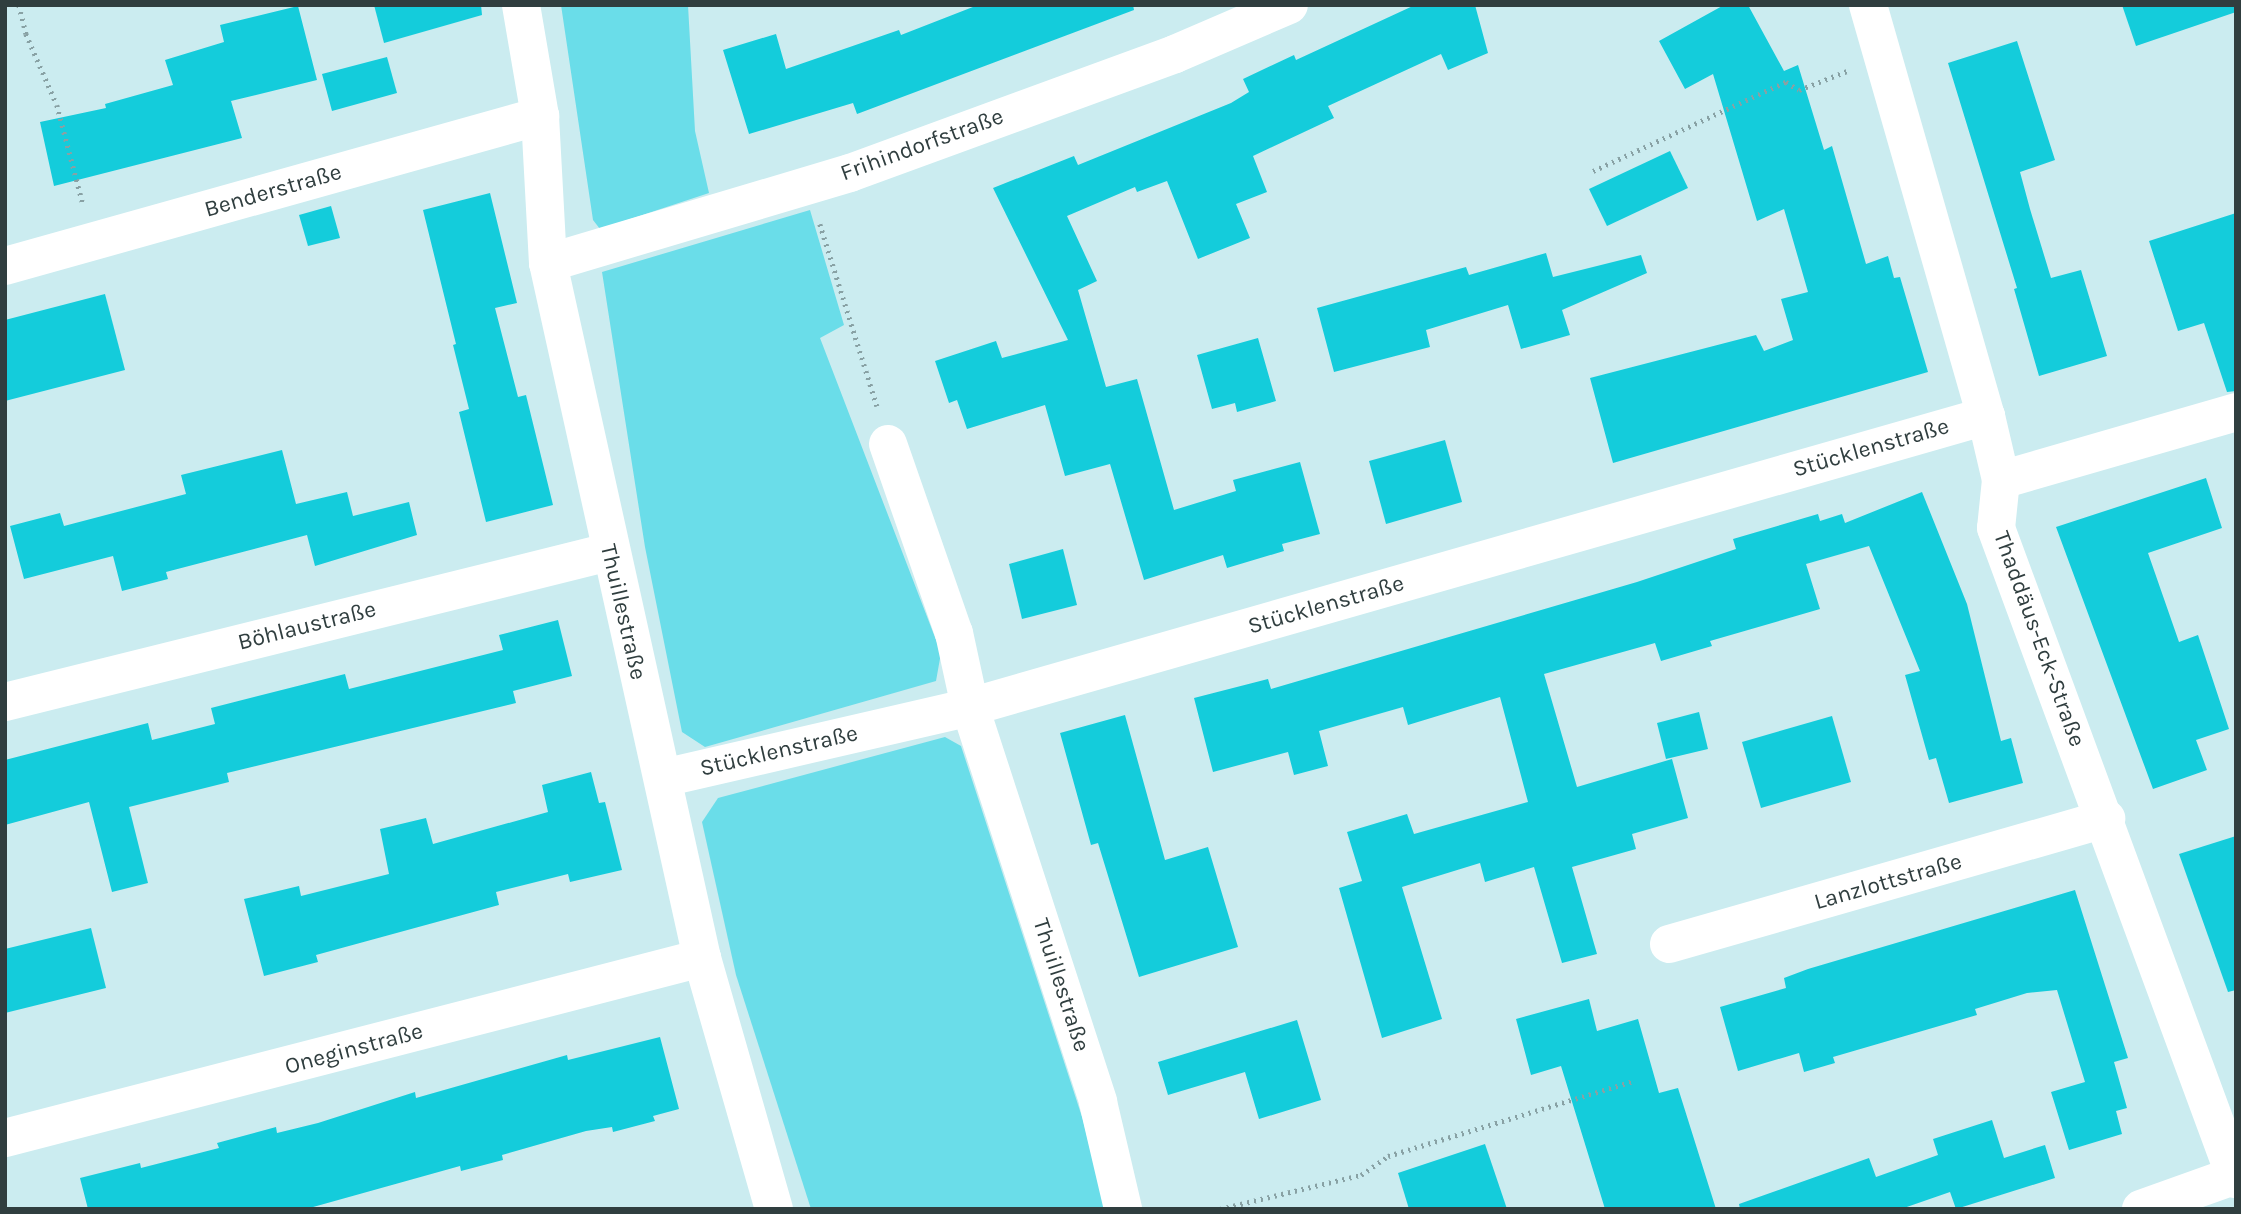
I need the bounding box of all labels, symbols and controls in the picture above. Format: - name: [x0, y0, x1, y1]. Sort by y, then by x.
- street label: Frihindorfstraße: [837, 103, 1007, 187]
- street label: Benderstraße: [201, 158, 345, 224]
- street label: Stücklenstraße: [1790, 413, 1952, 483]
- street label: Thaddäus-Eck-Straße: [1987, 528, 2091, 750]
- street label: Thuillestraße: [594, 541, 652, 683]
- street label: Stücklenstraße: [1245, 570, 1407, 640]
- street label: Böhlaustraße: [235, 596, 379, 656]
- street label: Stücklenstraße: [697, 719, 861, 783]
- street label: Lanzlottstraße: [1811, 848, 1965, 916]
- street label: Thuillestraße: [1026, 915, 1096, 1055]
- street label: Oneginstraße: [282, 1017, 426, 1081]

